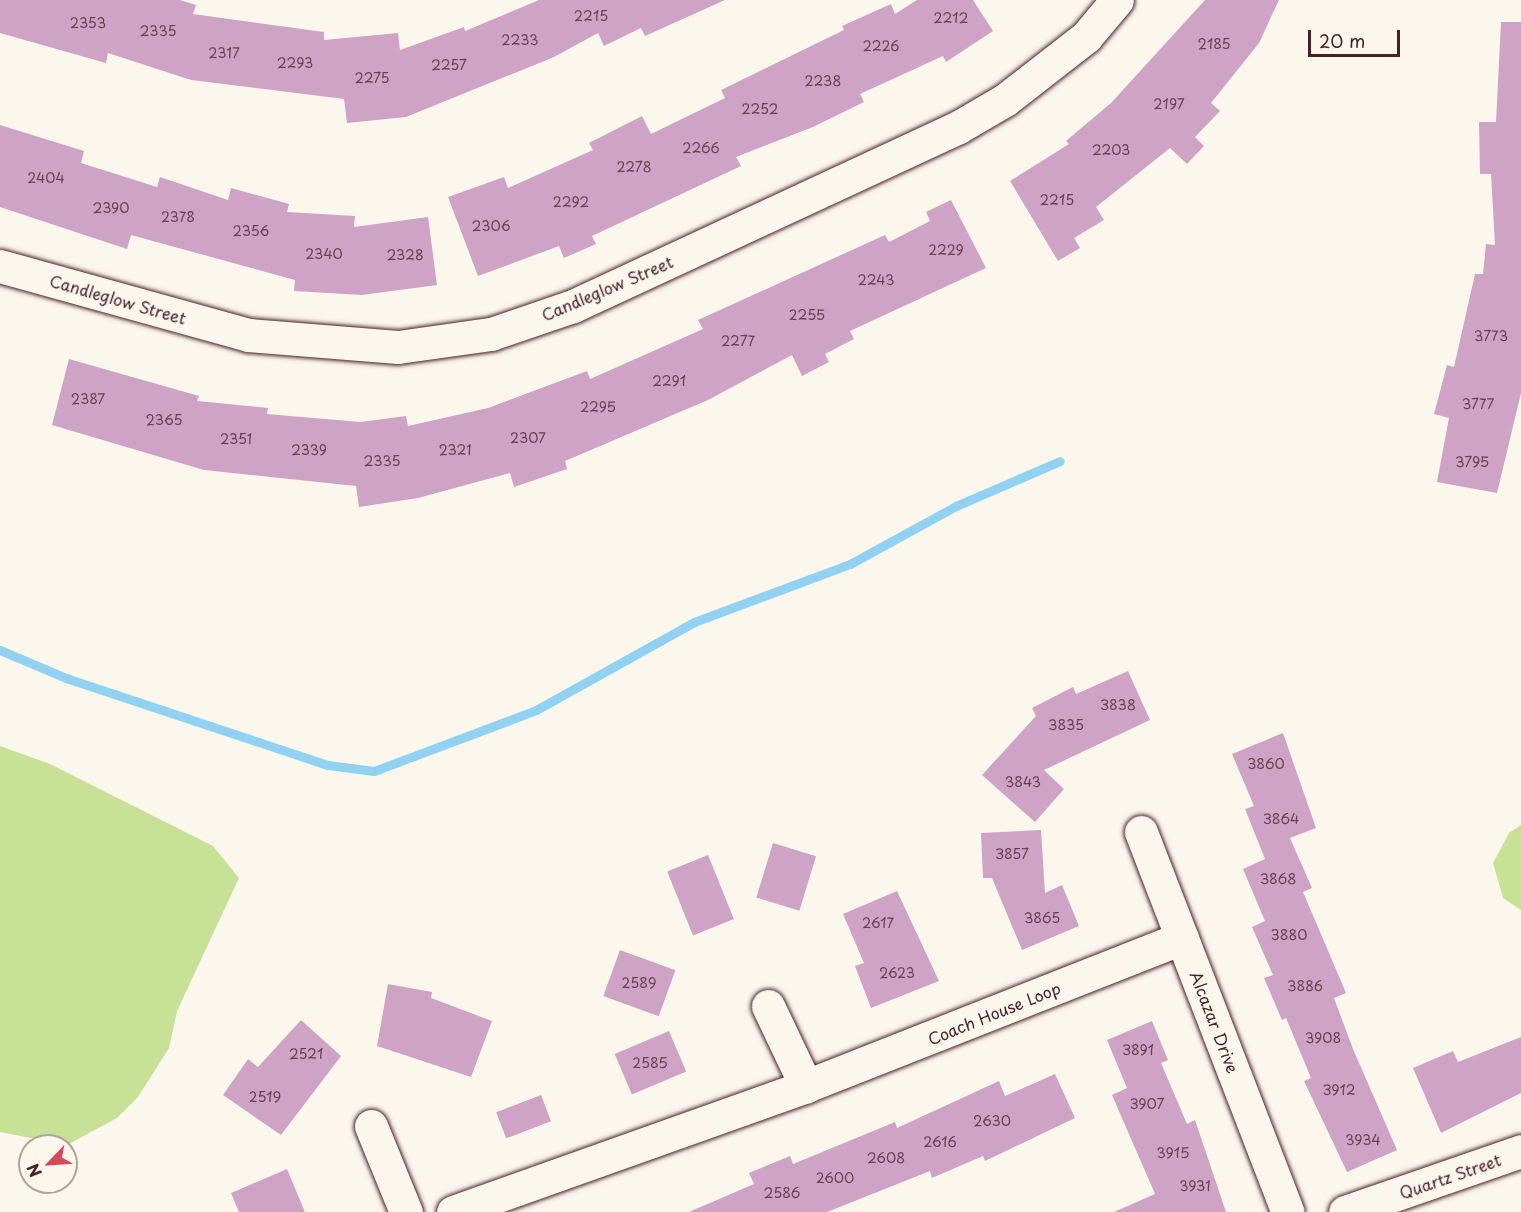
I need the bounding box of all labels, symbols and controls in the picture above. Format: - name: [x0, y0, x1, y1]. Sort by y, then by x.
- house number: 2215: [574, 8, 608, 24]
- house number: 2212: [933, 10, 969, 26]
- house number: 2353: [70, 15, 106, 31]
- scale bar: [1311, 18, 1402, 56]
- house number: 2335: [140, 23, 176, 39]
- text: 20 m: [1319, 27, 1365, 54]
- house number: 2233: [501, 32, 539, 48]
- house number: 2185: [1198, 36, 1230, 52]
- house number: 2226: [863, 38, 899, 54]
- house number: 2317: [208, 45, 240, 61]
- house number: 2293: [277, 55, 313, 71]
- house number: 2257: [431, 57, 467, 73]
- house number: 2275: [354, 70, 390, 86]
- house number: 2238: [804, 73, 842, 89]
- house number: 2197: [1153, 96, 1185, 112]
- house number: 2252: [741, 101, 779, 117]
- house number: 2266: [682, 140, 720, 156]
- house number: 2203: [1092, 142, 1130, 158]
- house number: 2278: [616, 159, 652, 175]
- house number: 2404: [27, 170, 65, 186]
- house number: 2215: [1040, 192, 1074, 208]
- house number: 2292: [553, 194, 589, 210]
- house number: 2390: [92, 200, 130, 216]
- house number: 2378: [161, 209, 195, 225]
- house number: 2306: [471, 218, 511, 234]
- house number: 2356: [233, 223, 269, 239]
- house number: 2229: [928, 242, 964, 258]
- house number: 2340: [305, 246, 343, 262]
- house number: 2328: [386, 247, 424, 263]
- street label: Candleglow Street: [539, 252, 675, 324]
- street label: Candleglow Street: [48, 270, 188, 328]
- house number: 2243: [858, 272, 894, 288]
- house number: 2255: [789, 307, 825, 323]
- house number: 3773: [1474, 328, 1508, 344]
- house number: 2277: [721, 333, 755, 349]
- house number: 2291: [652, 373, 686, 389]
- house number: 2387: [71, 391, 105, 407]
- house number: 3777: [1462, 396, 1494, 412]
- house number: 2295: [580, 399, 616, 415]
- house number: 2365: [146, 412, 182, 428]
- house number: 2307: [510, 430, 546, 446]
- house number: 2351: [220, 431, 252, 447]
- house number: 2339: [291, 442, 327, 458]
- house number: 2321: [438, 442, 472, 458]
- house number: 2335: [364, 453, 400, 469]
- house number: 3795: [1455, 454, 1489, 470]
- house number: 3838: [1100, 697, 1136, 713]
- house number: 3835: [1048, 717, 1084, 733]
- house number: 3860: [1247, 756, 1285, 772]
- house number: 3843: [1005, 774, 1041, 790]
- house number: 3864: [1263, 811, 1299, 827]
- house number: 3857: [995, 846, 1029, 862]
- house number: 3868: [1260, 871, 1296, 887]
- house number: 3865: [1024, 910, 1060, 926]
- house number: 2617: [862, 915, 894, 931]
- house number: 3880: [1271, 927, 1307, 943]
- house number: 2623: [879, 965, 915, 981]
- street label: Alcazar Drive: [1187, 969, 1243, 1075]
- house number: 2589: [622, 975, 656, 991]
- street label: Coach House Loop: [924, 977, 1064, 1049]
- house number: 3886: [1287, 978, 1323, 994]
- house number: 3908: [1305, 1030, 1341, 1046]
- house number: 3891: [1122, 1042, 1154, 1058]
- house number: 2521: [289, 1046, 323, 1062]
- house number: 2585: [632, 1055, 668, 1071]
- house number: 3912: [1322, 1082, 1356, 1098]
- house number: 2519: [249, 1089, 281, 1105]
- house number: 3907: [1130, 1096, 1164, 1112]
- house number: 2630: [973, 1113, 1011, 1129]
- house number: 3934: [1345, 1132, 1381, 1148]
- north arrow: [18, 1134, 78, 1194]
- house number: 2616: [923, 1134, 957, 1150]
- house number: 3915: [1156, 1145, 1190, 1161]
- street label: Quartz Street: [1396, 1149, 1504, 1203]
- house number: 2608: [867, 1150, 905, 1166]
- text: N: [20, 1160, 47, 1182]
- house number: 2600: [816, 1170, 854, 1186]
- house number: 3931: [1179, 1178, 1211, 1194]
- house number: 2586: [764, 1185, 800, 1201]

